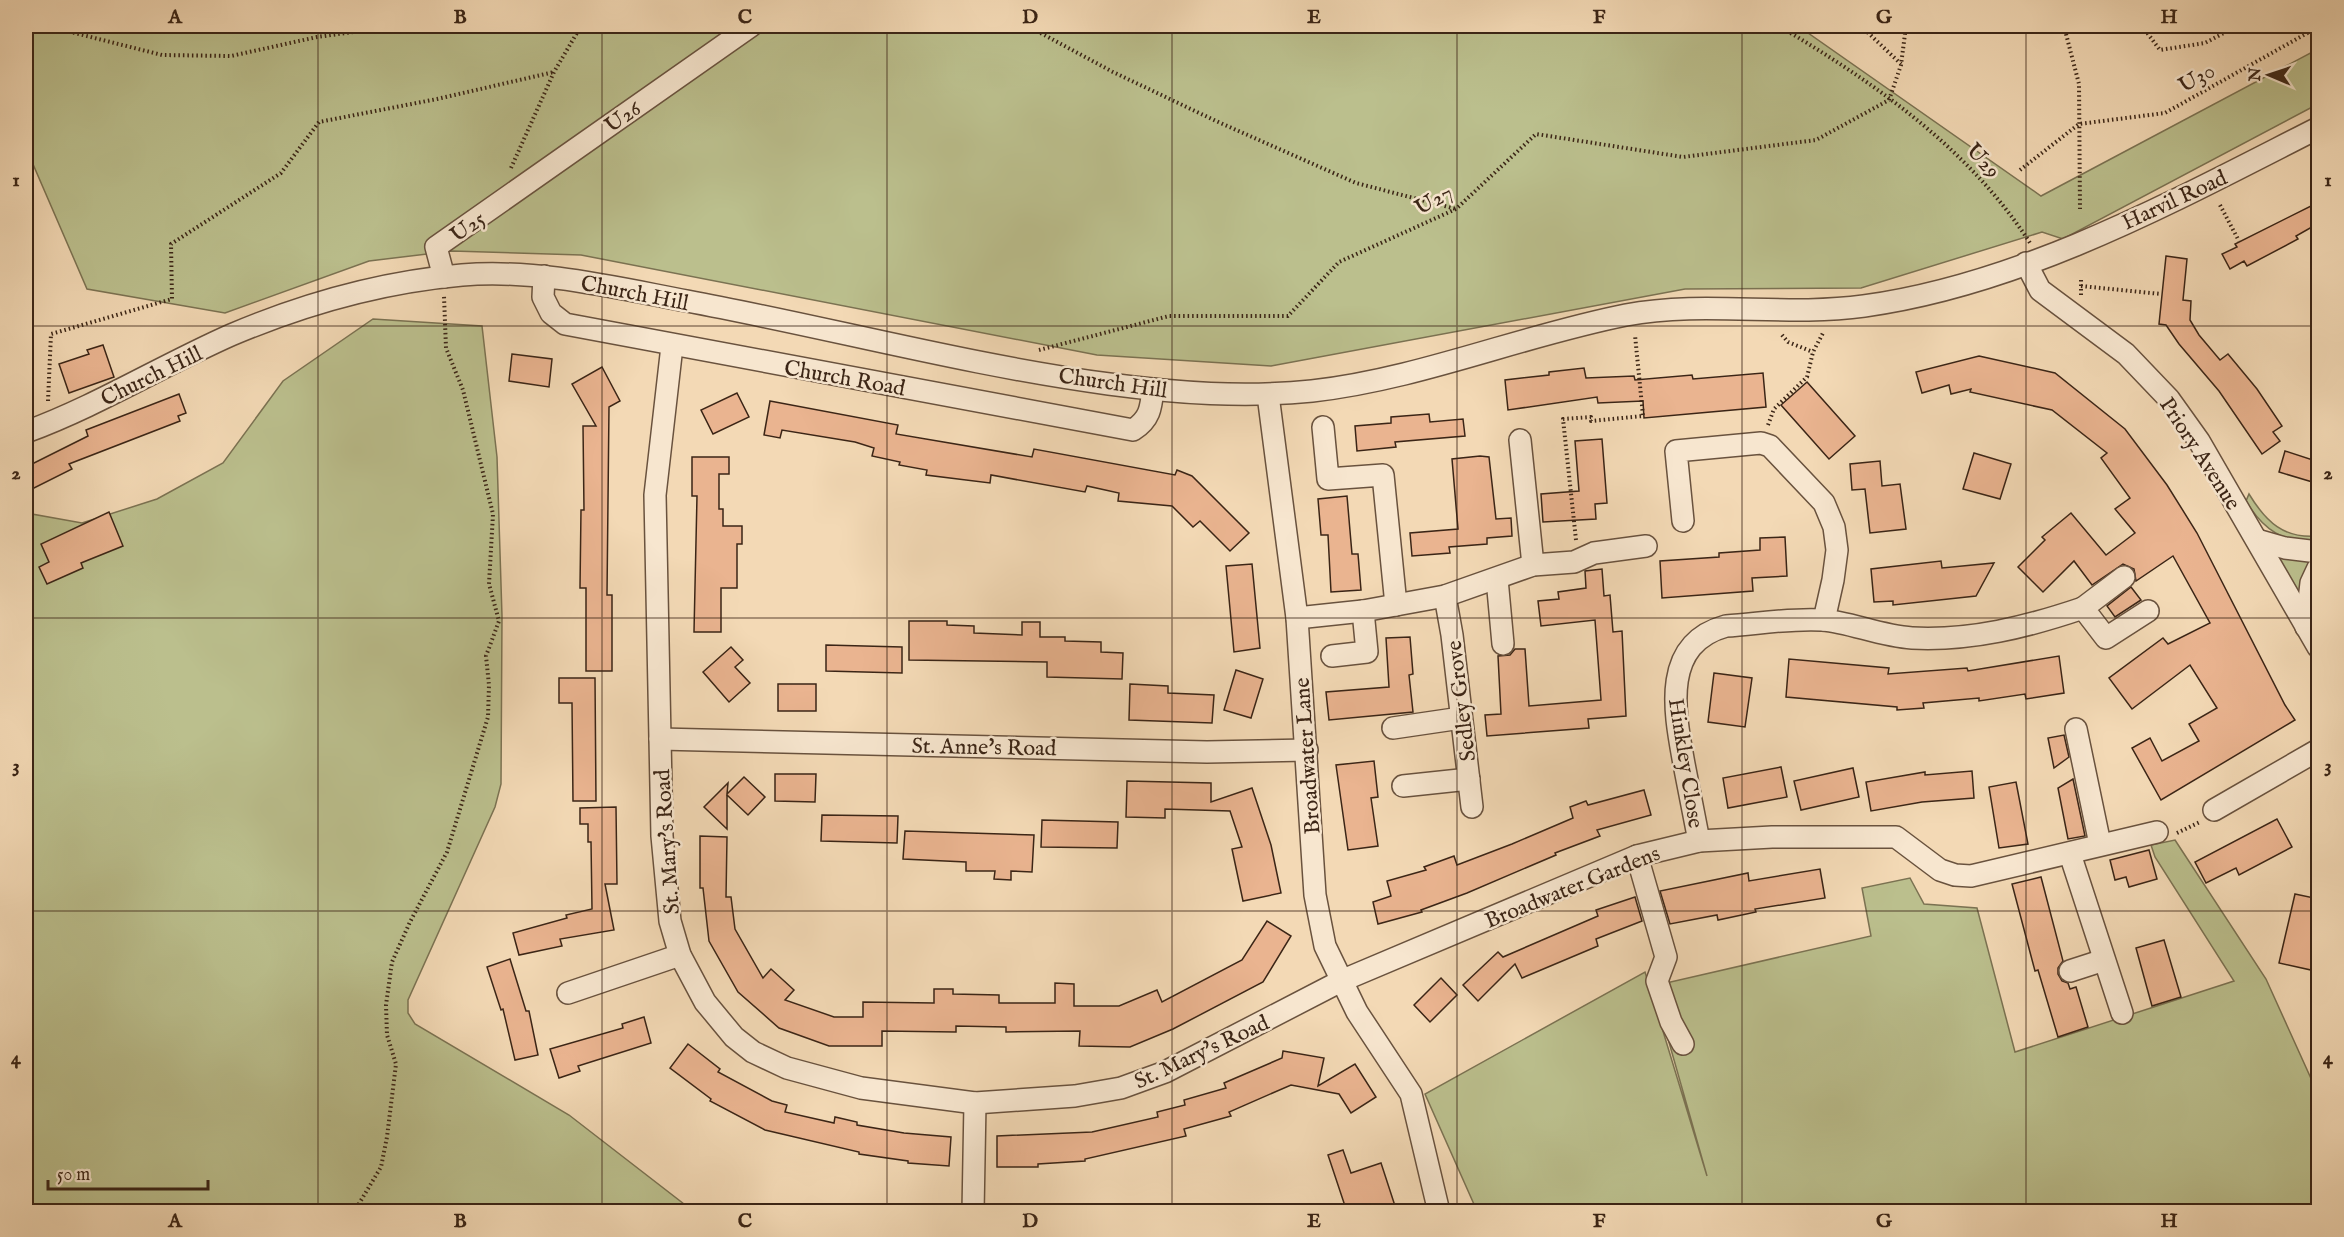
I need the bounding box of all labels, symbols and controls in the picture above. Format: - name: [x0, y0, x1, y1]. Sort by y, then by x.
- text: A: [167, 5, 183, 30]
- text: B: [453, 5, 467, 30]
- text: C: [738, 5, 752, 30]
- text: D: [1022, 5, 1038, 30]
- text: E: [1307, 5, 1321, 30]
- text: F: [1593, 5, 1606, 30]
- text: G: [1876, 5, 1893, 30]
- text: H: [2160, 5, 2178, 30]
- north arrow: [2239, 45, 2299, 105]
- street label: U30: [2174, 57, 2220, 100]
- text: N: [2246, 67, 2266, 83]
- street label: U26: [599, 95, 647, 140]
- street label: U29: [1959, 138, 2006, 185]
- street label: Harvil Road: [2118, 164, 2232, 237]
- text: 1: [12, 168, 20, 193]
- text: 1: [2324, 168, 2332, 193]
- street label: U27: [1410, 179, 1458, 222]
- street label: U25: [445, 206, 491, 250]
- street label: Church Hill: [578, 270, 691, 318]
- street label: Church Hill: [96, 340, 207, 413]
- street label: Church Road: [782, 355, 908, 403]
- street label: Church Hill: [1057, 362, 1169, 405]
- street label: Priory Avenue: [2152, 392, 2246, 516]
- text: 2: [11, 461, 21, 486]
- text: 2: [2323, 461, 2333, 486]
- street label: Sedley Grove: [1441, 639, 1483, 763]
- street label: Broadwater Lane: [1289, 677, 1327, 835]
- street label: Hinkley Close: [1661, 696, 1709, 830]
- street label: St. Anne's Road: [911, 733, 1057, 763]
- text: 3: [12, 754, 20, 779]
- text: 3: [2324, 754, 2332, 779]
- street label: St. Mary's Road: [649, 768, 687, 915]
- street label: Broadwater Gardens: [1481, 840, 1664, 936]
- street label: St. Mary's Road: [1130, 1009, 1274, 1096]
- text: 4: [11, 1046, 22, 1071]
- text: 4: [2323, 1046, 2334, 1071]
- scale bar: [48, 1153, 208, 1191]
- text: 50 m: [57, 1164, 90, 1187]
- text: A: [167, 1209, 183, 1234]
- text: B: [453, 1209, 467, 1234]
- text: C: [738, 1209, 752, 1234]
- text: D: [1022, 1209, 1038, 1234]
- text: E: [1307, 1209, 1321, 1234]
- text: F: [1593, 1209, 1606, 1234]
- text: G: [1876, 1209, 1893, 1234]
- text: H: [2160, 1209, 2178, 1234]

